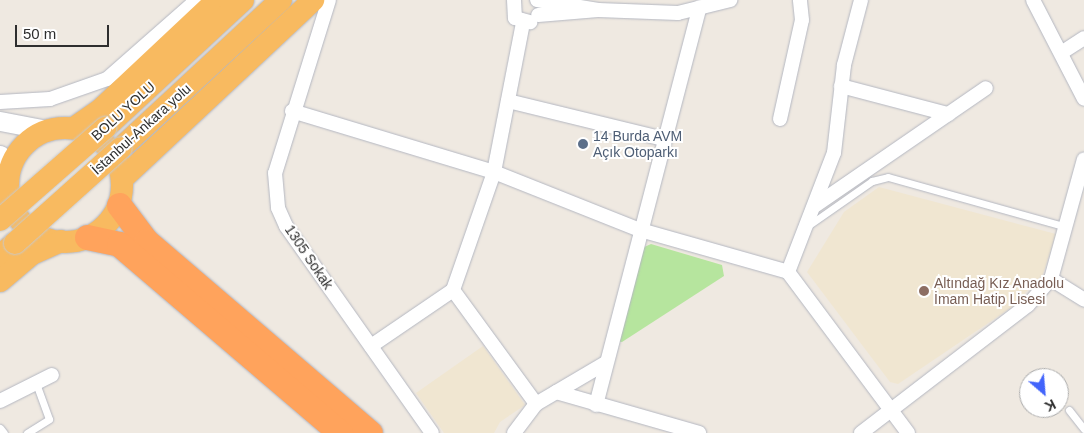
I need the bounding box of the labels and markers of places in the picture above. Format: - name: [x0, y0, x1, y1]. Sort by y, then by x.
- place label: 14 Burda AVM Açık Otoparkı: [593, 128, 683, 160]
- marker: 14 Burda AVM Açık Otoparkı: [577, 138, 589, 150]
- place label: Altındağ Kız Anadolu İmam Hatip Lisesi: [934, 275, 1065, 308]
- marker: Altındağ Kız Anadolu İmam Hatip Lisesi: [918, 285, 930, 297]

